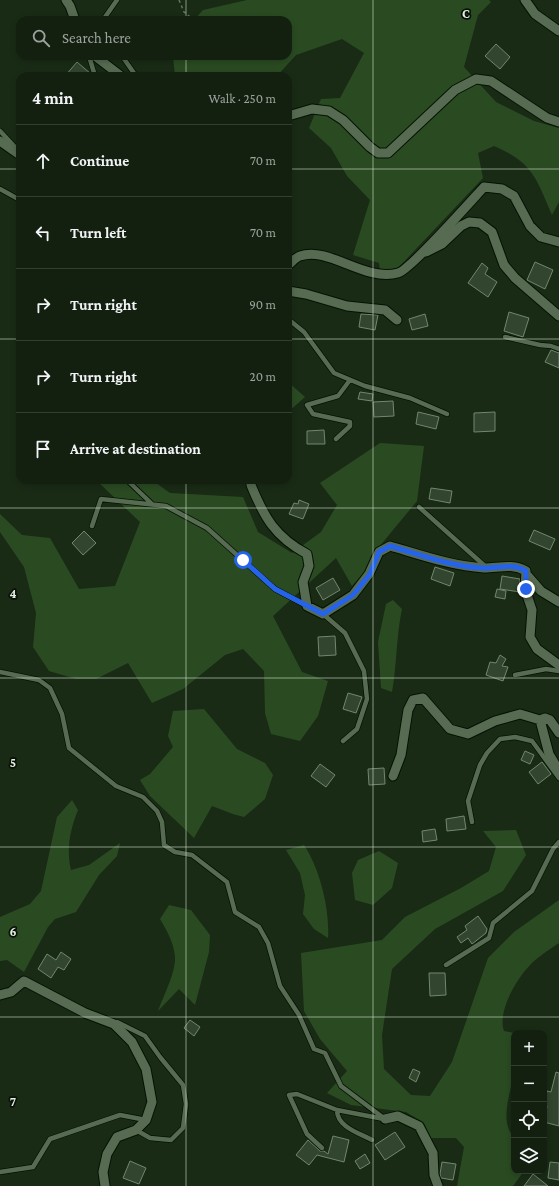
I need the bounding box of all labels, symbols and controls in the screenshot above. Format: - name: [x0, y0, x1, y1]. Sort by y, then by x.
- text: C: [462, 6, 470, 21]
- search box: [16, 16, 292, 60]
- icon: search: [30, 27, 52, 49]
- text: Search here: [62, 30, 131, 46]
- text: 4 min: [32, 89, 74, 108]
- text: Walk · 250 m: [208, 91, 276, 106]
- icon: ahead: [32, 150, 54, 172]
- text: Continue: [70, 153, 129, 169]
- text: 70 m: [250, 153, 276, 168]
- icon: left: [32, 222, 54, 244]
- text: Turn left: [70, 225, 126, 241]
- text: 70 m: [250, 225, 276, 240]
- icon: right: [32, 294, 54, 316]
- text: Turn right: [70, 297, 137, 313]
- text: 90 m: [249, 297, 276, 312]
- icon: right: [32, 366, 54, 388]
- text: Turn right: [70, 369, 137, 385]
- text: 20 m: [250, 369, 276, 384]
- icon: arrive: [32, 438, 54, 460]
- text: Arrive at destination: [70, 441, 201, 457]
- route start: [234, 551, 252, 569]
- route end: [517, 580, 535, 598]
- text: 4: [9, 586, 17, 601]
- text: 5: [10, 755, 16, 770]
- text: 6: [9, 924, 17, 939]
- map controls: [511, 1030, 547, 1174]
- button: +: [511, 1030, 547, 1066]
- button: −: [511, 1066, 547, 1102]
- text: 7: [10, 1094, 16, 1109]
- button: locate: [511, 1102, 547, 1138]
- button: layers: [511, 1138, 547, 1174]

